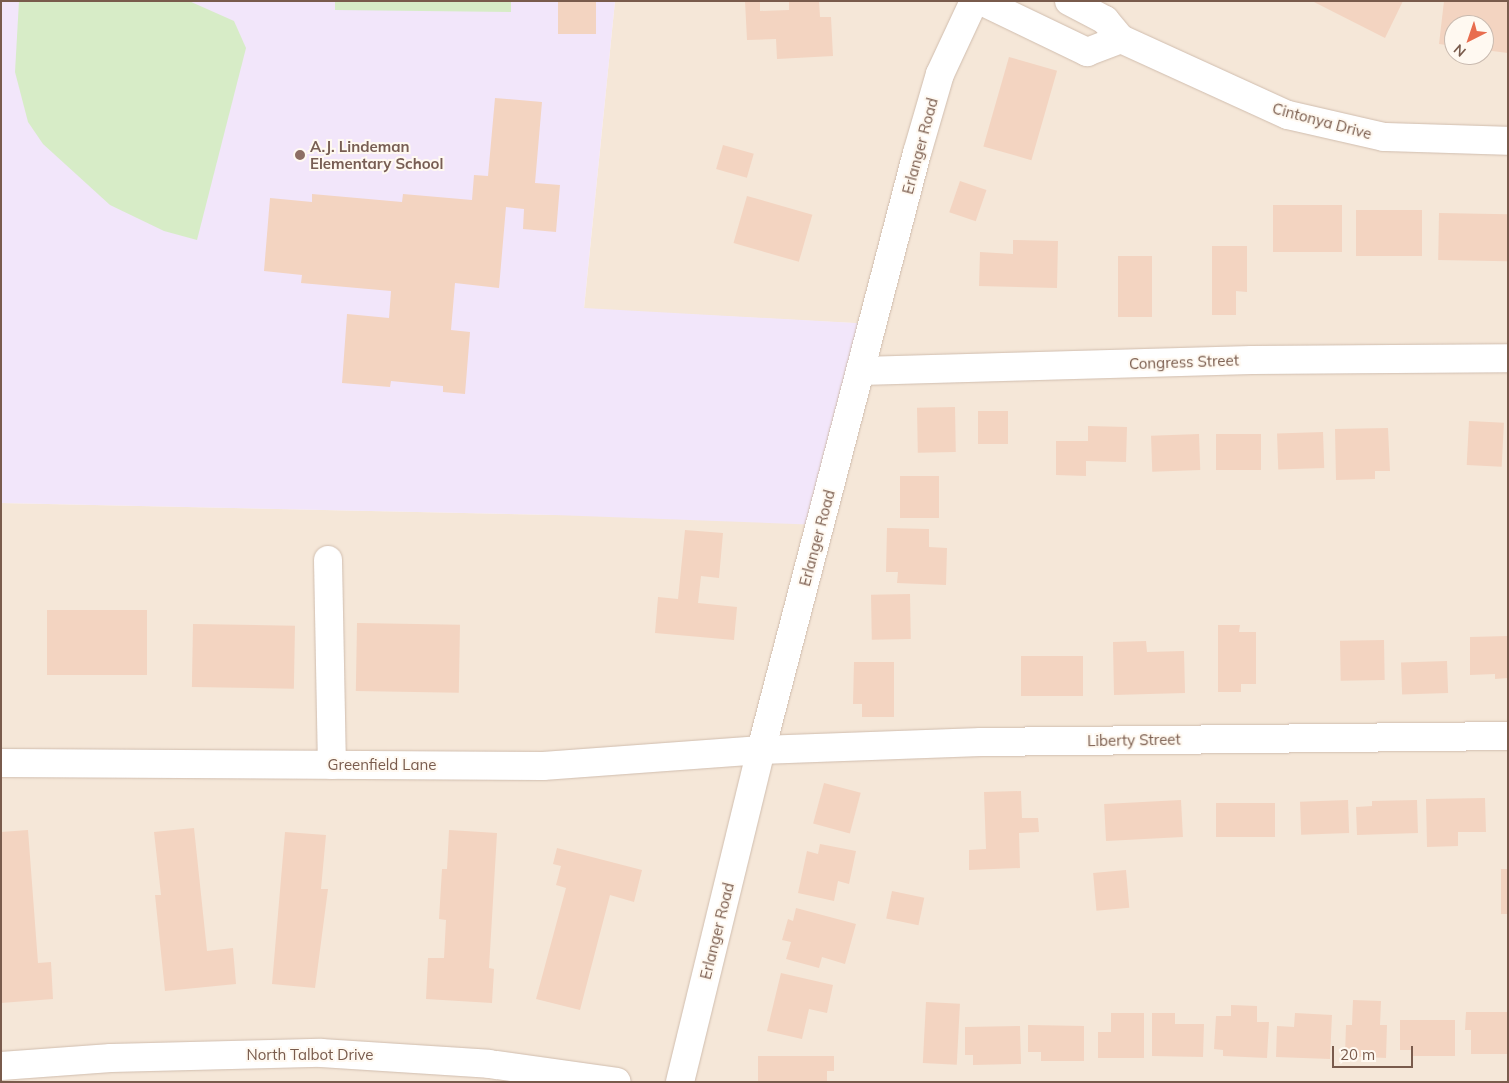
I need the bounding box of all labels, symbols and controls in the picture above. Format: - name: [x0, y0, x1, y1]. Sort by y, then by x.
- north arrow: [1444, 15, 1494, 65]
- text: N: [1450, 40, 1470, 61]
- street label: Erlanger Road: [898, 96, 942, 196]
- street label: Cintonya Drive: [1270, 99, 1374, 143]
- place label: A.J. Lindeman Elementary School: [310, 137, 443, 172]
- marker: A.J. Lindeman Elementary School: [294, 149, 306, 161]
- street label: Congress Street: [1129, 351, 1239, 373]
- street label: Erlanger Road: [795, 488, 839, 588]
- street label: Liberty Street: [1087, 730, 1181, 750]
- street label: Greenfield Lane: [328, 756, 436, 774]
- street label: Erlanger Road: [696, 881, 738, 981]
- scale bar: [1334, 1036, 1415, 1068]
- text: 20 m: [1340, 1045, 1375, 1064]
- street label: North Talbot Drive: [247, 1046, 373, 1064]

